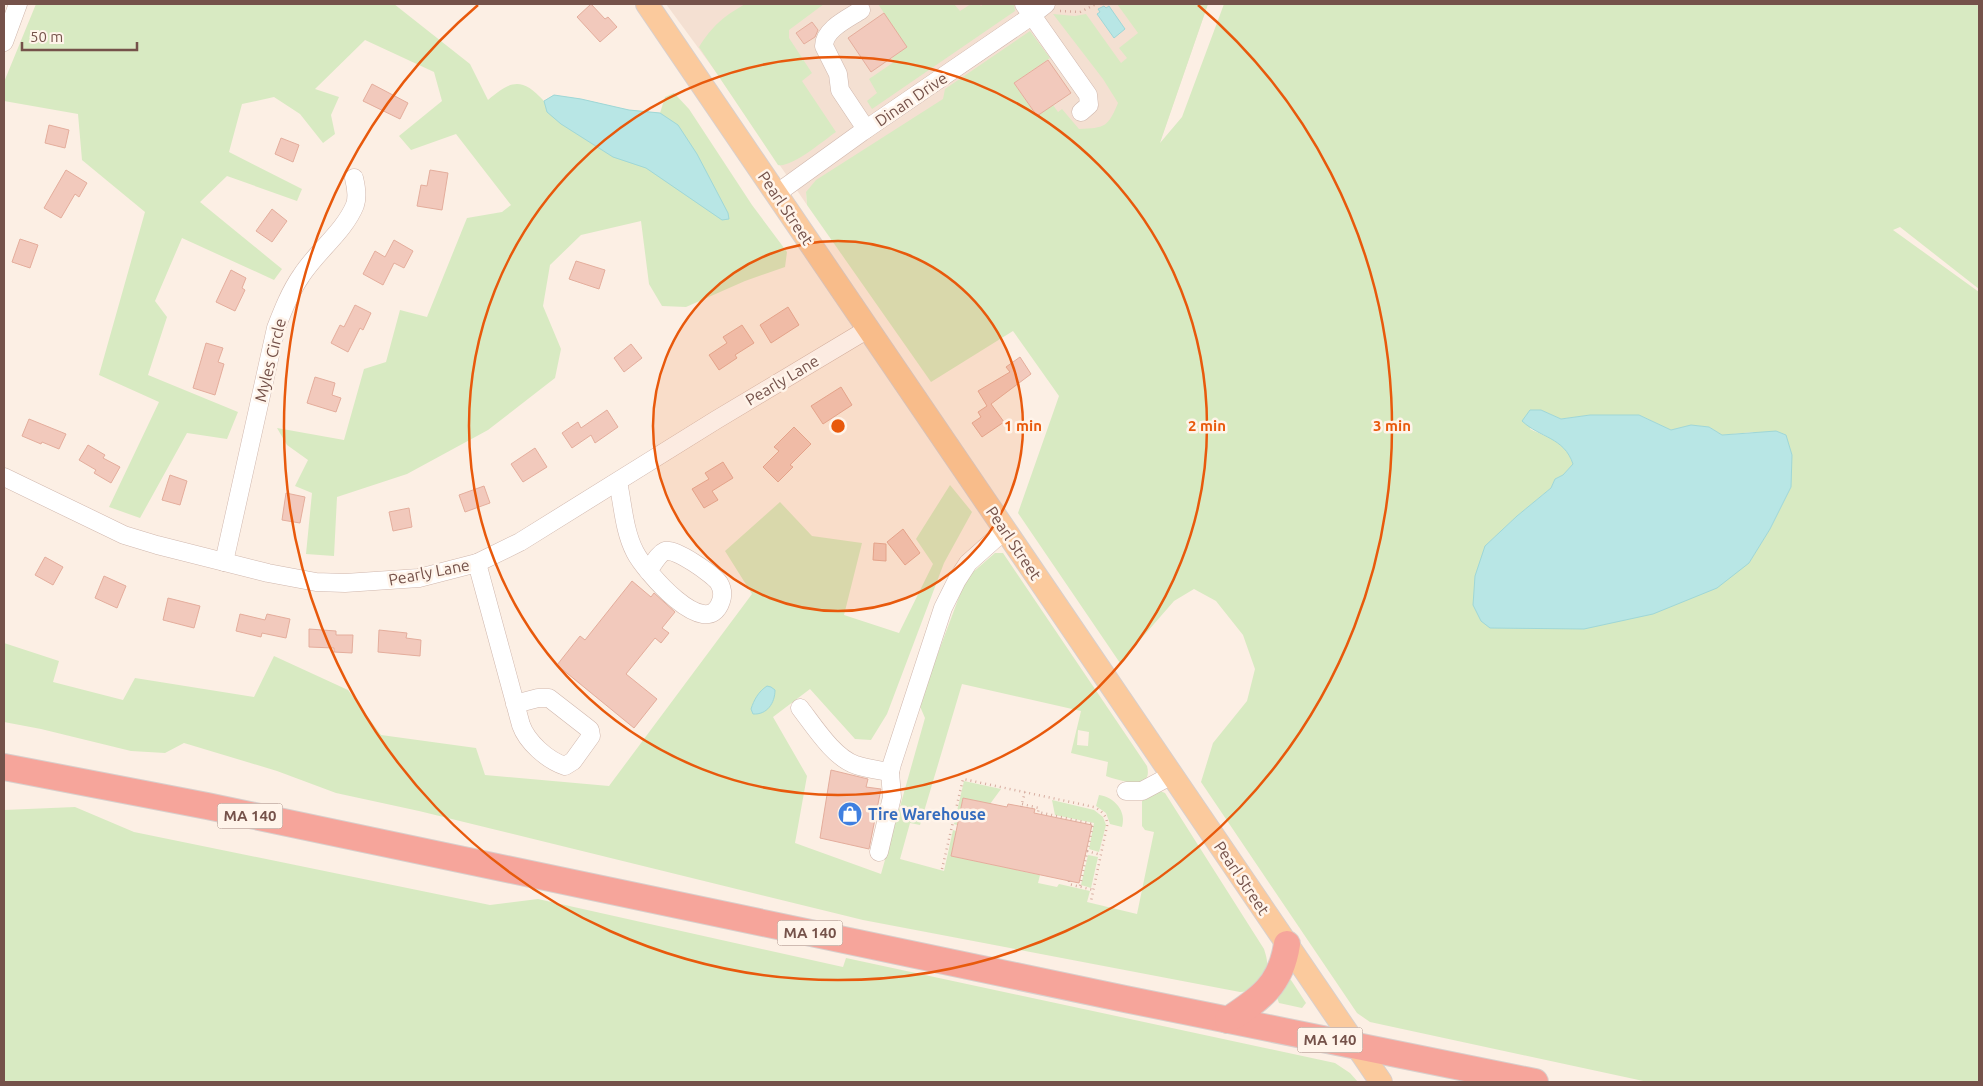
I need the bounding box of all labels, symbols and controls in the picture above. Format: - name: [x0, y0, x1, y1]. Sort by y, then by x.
- scale bar: [22, 20, 138, 52]
- text: 50 m: [30, 28, 63, 45]
- street label: Dinan Drive: [871, 68, 951, 130]
- street label: Pearl Street: [755, 168, 818, 249]
- street label: Myles Circle: [251, 316, 289, 404]
- street label: Pearly Lane: [742, 351, 822, 409]
- centre of rings: [829, 417, 847, 435]
- text: 1 min: [1004, 417, 1042, 434]
- text: 2 min: [1188, 417, 1226, 434]
- text: 3 min: [1373, 417, 1411, 434]
- street label: Pearl Street: [983, 503, 1046, 584]
- street label: Pearly Lane: [387, 555, 471, 589]
- shop icon: Tire Warehouse: [837, 801, 863, 827]
- road number: MA 140: [218, 804, 282, 828]
- place label: Tire Warehouse: [868, 805, 986, 823]
- street label: Pearl Street: [1211, 838, 1274, 919]
- road number: MA 140: [778, 920, 842, 946]
- road number: MA 140: [1298, 1028, 1362, 1052]

